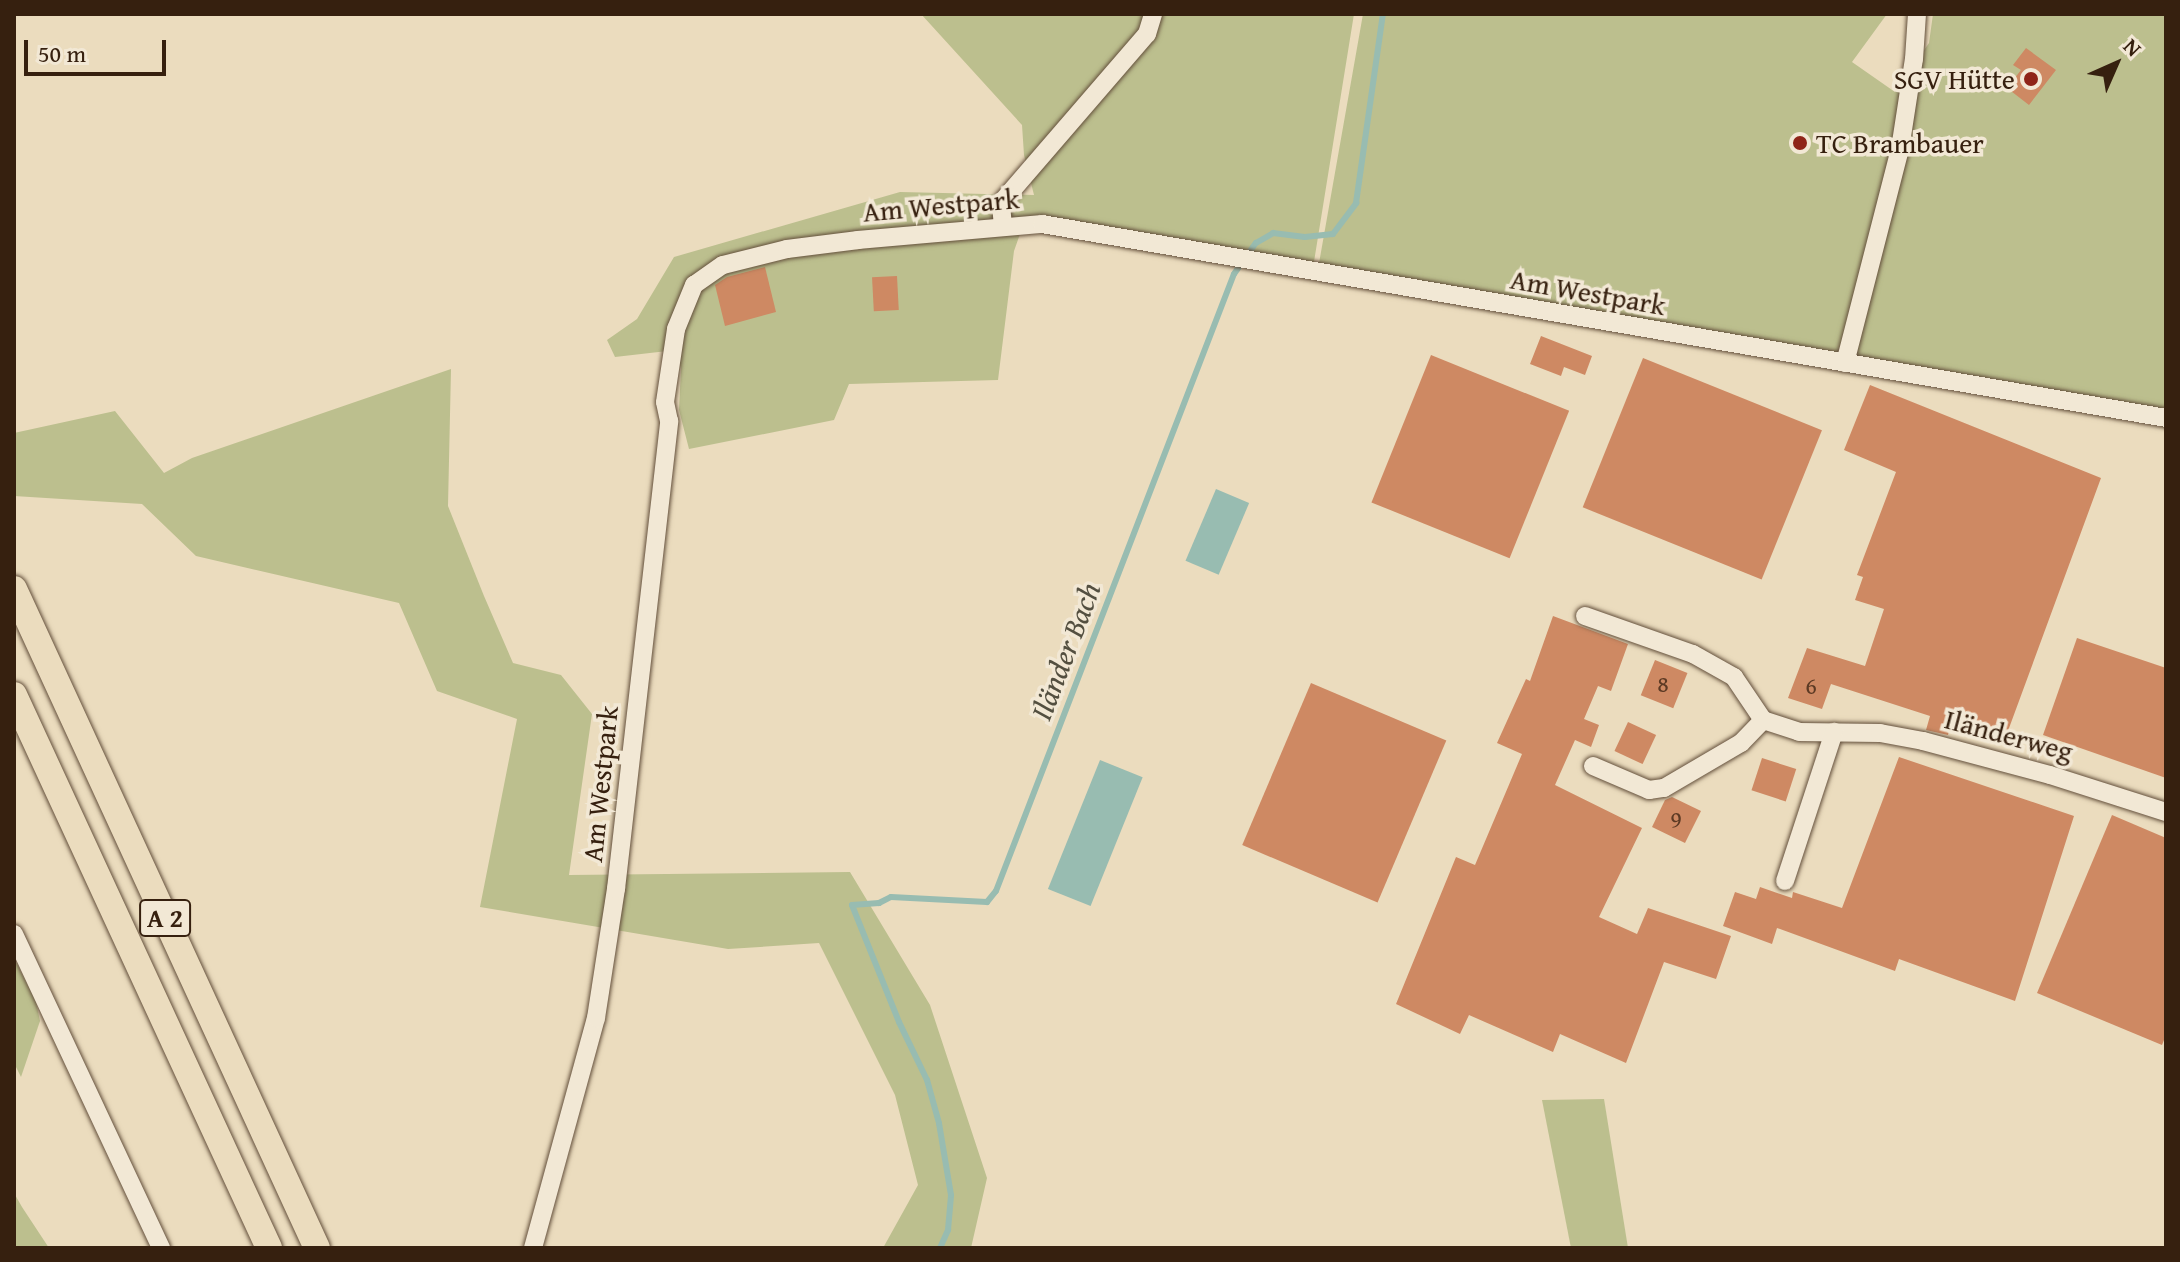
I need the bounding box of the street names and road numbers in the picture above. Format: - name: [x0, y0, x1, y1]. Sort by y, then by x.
- street label: Am Westpark: [861, 181, 1021, 229]
- street label: Am Westpark: [1508, 262, 1668, 322]
- street label: Iländerweg: [1941, 702, 2077, 768]
- street label: Am Westpark: [575, 704, 625, 864]
- road number: A 2: [139, 896, 191, 940]

